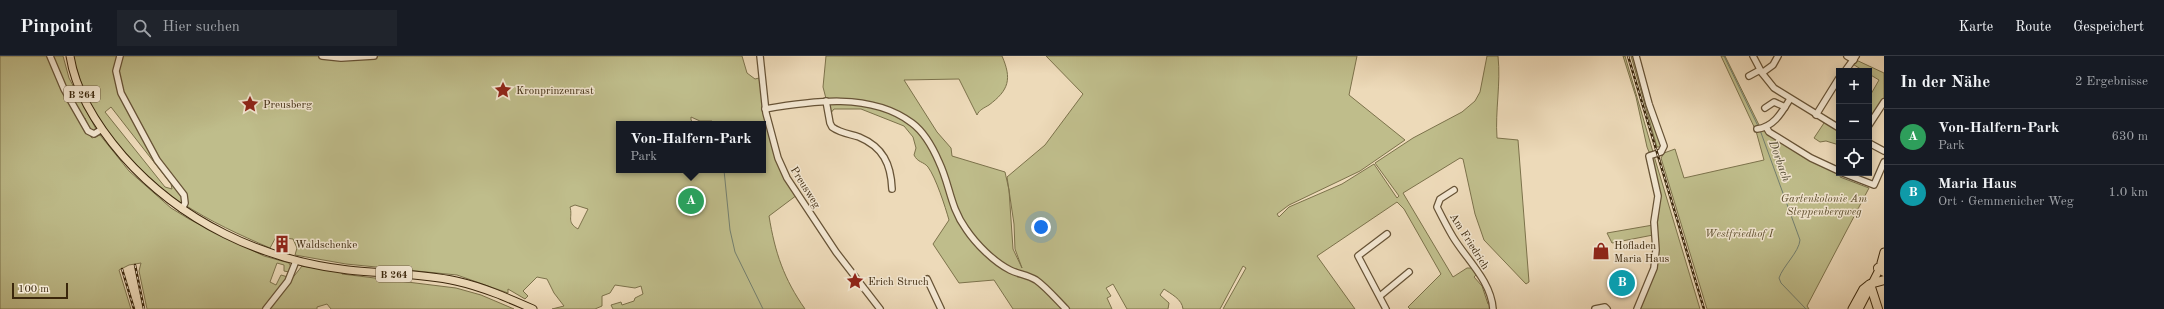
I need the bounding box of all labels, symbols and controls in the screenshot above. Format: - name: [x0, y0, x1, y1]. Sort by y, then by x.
- search box: [117, 10, 397, 46]
- icon: search: [131, 17, 153, 39]
- text: Pinpoint: [20, 18, 93, 37]
- text: Hier suchen: [163, 20, 240, 35]
- text: Karte: [1959, 20, 1993, 34]
- text: Route: [2015, 20, 2051, 34]
- text: Gespeichert: [2073, 20, 2144, 34]
- map controls: [1836, 68, 1872, 176]
- button: +: [1836, 68, 1872, 104]
- text: In der Nähe: [1900, 74, 1990, 91]
- text: 2 Ergebnisse: [2075, 75, 2148, 88]
- place icon: Kronprinzenrast: [493, 80, 513, 100]
- road number: B 264: [64, 86, 100, 102]
- place label: Kronprinzenrast: [516, 86, 594, 97]
- place icon: Preusberg: [240, 94, 260, 114]
- place label: Preusberg: [263, 100, 312, 111]
- button: −: [1836, 104, 1872, 140]
- popup: [616, 121, 766, 173]
- text: Von-Halfern-Park: [1938, 121, 2059, 136]
- text: A: [1908, 130, 1918, 143]
- text: 630 m: [2111, 130, 2148, 143]
- text: Von-Halfern-Park: [630, 132, 752, 147]
- water label: Dorbach: [1766, 138, 1792, 184]
- text: Park: [1938, 139, 1965, 152]
- button: locate: [1836, 140, 1872, 176]
- text: Park: [630, 150, 657, 163]
- street label: Preusweg: [788, 165, 822, 211]
- text: Maria Haus: [1938, 177, 2016, 192]
- pin: A: [678, 186, 704, 216]
- text: B: [1908, 186, 1918, 199]
- text: 1.0 km: [2109, 186, 2148, 199]
- park label: Gartenkolonie Am Steppenbergweg: [1781, 194, 1867, 218]
- text: Ort · Gemmenicher Weg: [1938, 195, 2074, 208]
- street label: Am Friedrich: [1447, 212, 1490, 272]
- your location: [1031, 217, 1051, 237]
- park label: Westfriedhof I: [1705, 229, 1775, 240]
- building icon: Waldschenke: [272, 234, 292, 254]
- place label: Waldschenke: [295, 240, 357, 251]
- shop icon: Hofladen Maria Haus: [1591, 241, 1611, 261]
- place label: Hofladen Maria Haus: [1614, 241, 1670, 265]
- road number: B 264: [376, 266, 412, 282]
- pin: B: [1609, 268, 1635, 298]
- place icon: Erich Struch: [845, 271, 865, 291]
- place label: Erich Struch: [868, 277, 929, 288]
- scale bar: [12, 281, 68, 300]
- text: 100 m: [18, 284, 49, 295]

